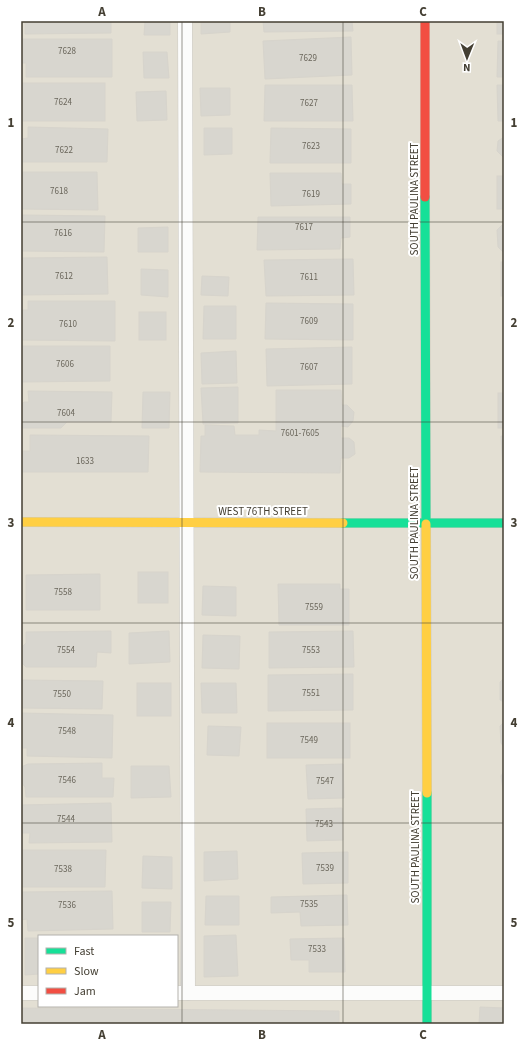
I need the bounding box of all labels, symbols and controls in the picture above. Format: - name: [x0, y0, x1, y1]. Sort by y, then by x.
- text: A: [97, 3, 106, 21]
- text: B: [258, 3, 266, 21]
- text: C: [419, 3, 427, 21]
- north arrow: [447, 38, 487, 78]
- house number: 7628: [58, 45, 76, 58]
- house number: 7629: [299, 52, 317, 65]
- text: N: [463, 60, 471, 75]
- house number: 7624: [54, 96, 72, 109]
- house number: 7627: [300, 97, 318, 110]
- text: 1: [8, 114, 15, 132]
- text: 1: [511, 114, 518, 132]
- house number: 7623: [302, 140, 320, 153]
- street label: SOUTH PAULINA STREET: [407, 142, 422, 256]
- house number: 7622: [55, 144, 73, 157]
- house number: 7618: [50, 185, 68, 198]
- house number: 7619: [302, 188, 320, 201]
- house number: 7617: [295, 221, 313, 234]
- house number: 7616: [54, 227, 72, 240]
- house number: 7612: [55, 270, 73, 283]
- house number: 7611: [300, 271, 318, 284]
- text: 2: [8, 314, 15, 332]
- text: 2: [511, 314, 518, 332]
- house number: 7609: [300, 315, 318, 328]
- house number: 7610: [59, 318, 77, 331]
- house number: 7606: [56, 358, 74, 371]
- house number: 7607: [300, 361, 318, 374]
- house number: 7604: [57, 407, 75, 420]
- house number: 7601-7605: [281, 427, 320, 440]
- house number: 1633: [76, 455, 94, 468]
- street label: SOUTH PAULINA STREET: [407, 466, 422, 580]
- street label: WEST 76TH STREET: [218, 504, 308, 519]
- text: 3: [8, 514, 15, 532]
- text: 3: [511, 514, 518, 532]
- house number: 7558: [54, 586, 72, 599]
- house number: 7559: [305, 601, 323, 614]
- house number: 7554: [57, 644, 75, 657]
- house number: 7553: [302, 644, 320, 657]
- house number: 7551: [302, 687, 320, 700]
- house number: 7550: [53, 688, 71, 701]
- text: 4: [8, 714, 15, 732]
- text: 4: [511, 714, 518, 732]
- house number: 7548: [58, 725, 76, 738]
- house number: 7549: [300, 734, 318, 747]
- house number: 7546: [58, 774, 76, 787]
- house number: 7547: [316, 775, 334, 788]
- street label: SOUTH PAULINA STREET: [408, 790, 423, 904]
- house number: 7544: [57, 813, 75, 826]
- house number: 7543: [315, 818, 333, 831]
- house number: 7539: [316, 862, 334, 875]
- house number: 7538: [54, 863, 72, 876]
- house number: 7535: [300, 898, 318, 911]
- house number: 7536: [58, 899, 76, 912]
- text: 5: [8, 914, 15, 932]
- text: 5: [511, 914, 518, 932]
- legend: [38, 935, 178, 1007]
- text: Fast: [74, 943, 94, 960]
- house number: 7533: [308, 943, 326, 956]
- text: Slow: [74, 963, 99, 980]
- text: Jam: [74, 983, 96, 1000]
- text: A: [97, 1026, 106, 1044]
- text: B: [258, 1026, 266, 1044]
- text: C: [419, 1026, 427, 1044]

